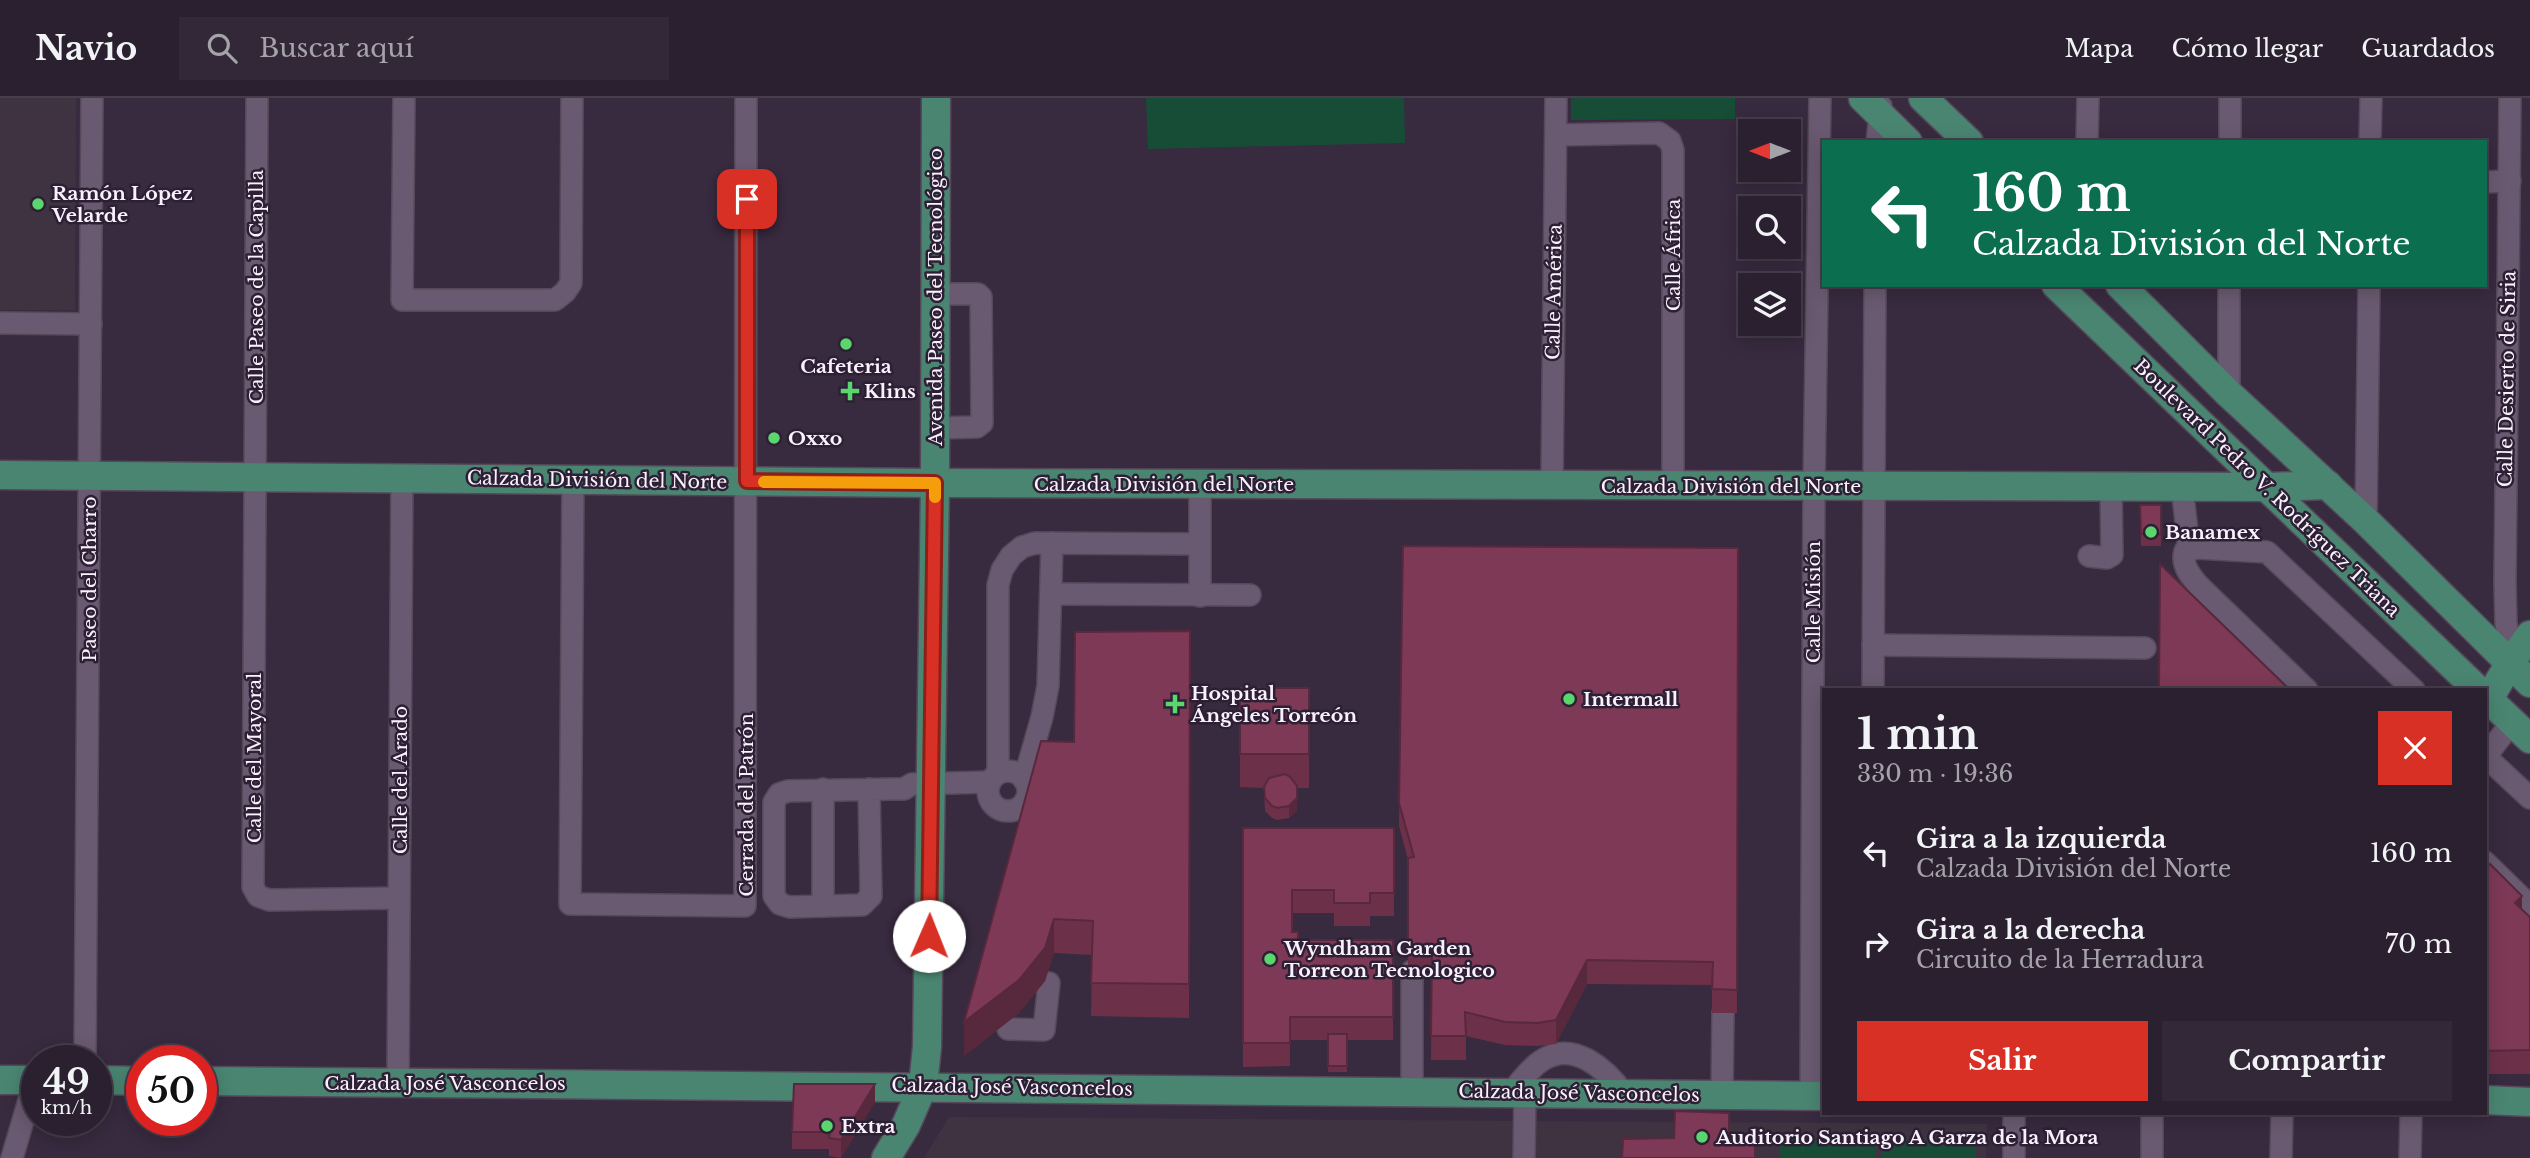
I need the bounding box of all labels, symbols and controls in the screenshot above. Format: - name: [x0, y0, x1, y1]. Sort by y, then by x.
- search box: [179, 17, 669, 80]
- text: Navio: [35, 28, 137, 69]
- icon: search: [203, 29, 241, 67]
- text: Buscar aquí: [259, 32, 414, 64]
- text: Mapa: [2064, 34, 2133, 63]
- text: Cómo llegar: [2171, 34, 2323, 63]
- text: Guardados: [2361, 34, 2495, 63]
- north arrow: [1738, 119, 1801, 182]
- map controls: [1738, 119, 1801, 336]
- street label: Avenida Paseo del Tecnológico: [924, 148, 947, 447]
- text: 160 m: [1972, 163, 2131, 224]
- icon: left: [1857, 168, 1948, 259]
- street label: Calle Paseo de la Capilla: [245, 169, 268, 404]
- pin: [717, 169, 777, 229]
- icon: arrive: [728, 180, 766, 218]
- place label: Ramón López Velarde: [51, 182, 193, 227]
- marker: Ramón López Velarde: [30, 196, 46, 212]
- button: search: [1738, 196, 1801, 259]
- street label: Calle África: [1662, 198, 1685, 311]
- street label: Calle América: [1541, 223, 1567, 360]
- text: Calzada División del Norte: [1972, 224, 2411, 264]
- street label: Calle Desierto de Siria: [2494, 270, 2520, 487]
- button: layers: [1738, 273, 1801, 336]
- marker: Cafeteria: [838, 336, 854, 352]
- street label: Boulevard Pedro V. Rodríguez Triana: [2129, 354, 2405, 622]
- place label: Cafeteria: [800, 355, 892, 378]
- place label: Klins: [864, 380, 916, 403]
- marker: Klins: [842, 383, 858, 399]
- place label: Oxxo: [788, 427, 842, 450]
- marker: Oxxo: [766, 430, 782, 446]
- street label: Calzada División del Norte: [467, 466, 727, 494]
- street label: Calzada División del Norte: [1034, 473, 1294, 496]
- street label: Calzada División del Norte: [1601, 475, 1861, 498]
- street label: Paseo del Charro: [78, 496, 101, 662]
- place label: Banamex: [2165, 521, 2261, 544]
- marker: Banamex: [2143, 524, 2159, 540]
- street label: Calle Misión: [1802, 541, 1825, 663]
- street label: Calle del Mayoral: [243, 673, 266, 843]
- place label: Hospital Ángeles Torreón: [1190, 682, 1357, 727]
- place label: Intermall: [1583, 688, 1678, 711]
- marker: Intermall: [1561, 691, 1577, 707]
- marker: Hospital Ángeles Torreón: [1165, 694, 1185, 714]
- street label: Calle del Arado: [389, 706, 412, 854]
- text: 1 min: [1857, 708, 1979, 760]
- button: close: [2378, 711, 2452, 785]
- street label: Cerrada del Patrón: [735, 713, 758, 897]
- text: 330 m · 19:36: [1857, 760, 2013, 788]
- text: Gira a la izquierda: [1916, 823, 2166, 855]
- icon: left: [1857, 834, 1895, 872]
- text: 160 m: [2370, 837, 2452, 869]
- text: Calzada División del Norte: [1916, 855, 2231, 883]
- position arrow: [892, 899, 966, 973]
- text: Gira a la derecha: [1916, 914, 2145, 946]
- icon: right: [1857, 925, 1895, 963]
- text: 70 m: [2385, 928, 2452, 960]
- place label: Wyndham Garden Torreon Tecnologico: [1283, 937, 1495, 982]
- text: Circuito de la Herradura: [1916, 946, 2204, 974]
- marker: Wyndham Garden Torreon Tecnologico: [1262, 951, 1278, 967]
- button: Salir: [1857, 1021, 2148, 1101]
- button: Compartir: [2162, 1021, 2452, 1101]
- speed limit sign: 50: [126, 1045, 217, 1136]
- text: 49: [43, 1060, 90, 1103]
- street label: Calzada José Vasconcelos: [324, 1072, 566, 1095]
- street label: Calzada José Vasconcelos: [891, 1073, 1133, 1101]
- street label: Calzada José Vasconcelos: [1458, 1079, 1700, 1107]
- text: km/h: [41, 1097, 92, 1119]
- place label: Extra: [841, 1115, 896, 1138]
- marker: Extra: [819, 1118, 835, 1134]
- place label: Auditorio Santiago A Garza de la Mora: [1715, 1126, 2099, 1149]
- marker: Auditorio Santiago A Garza de la Mora: [1694, 1129, 1710, 1145]

